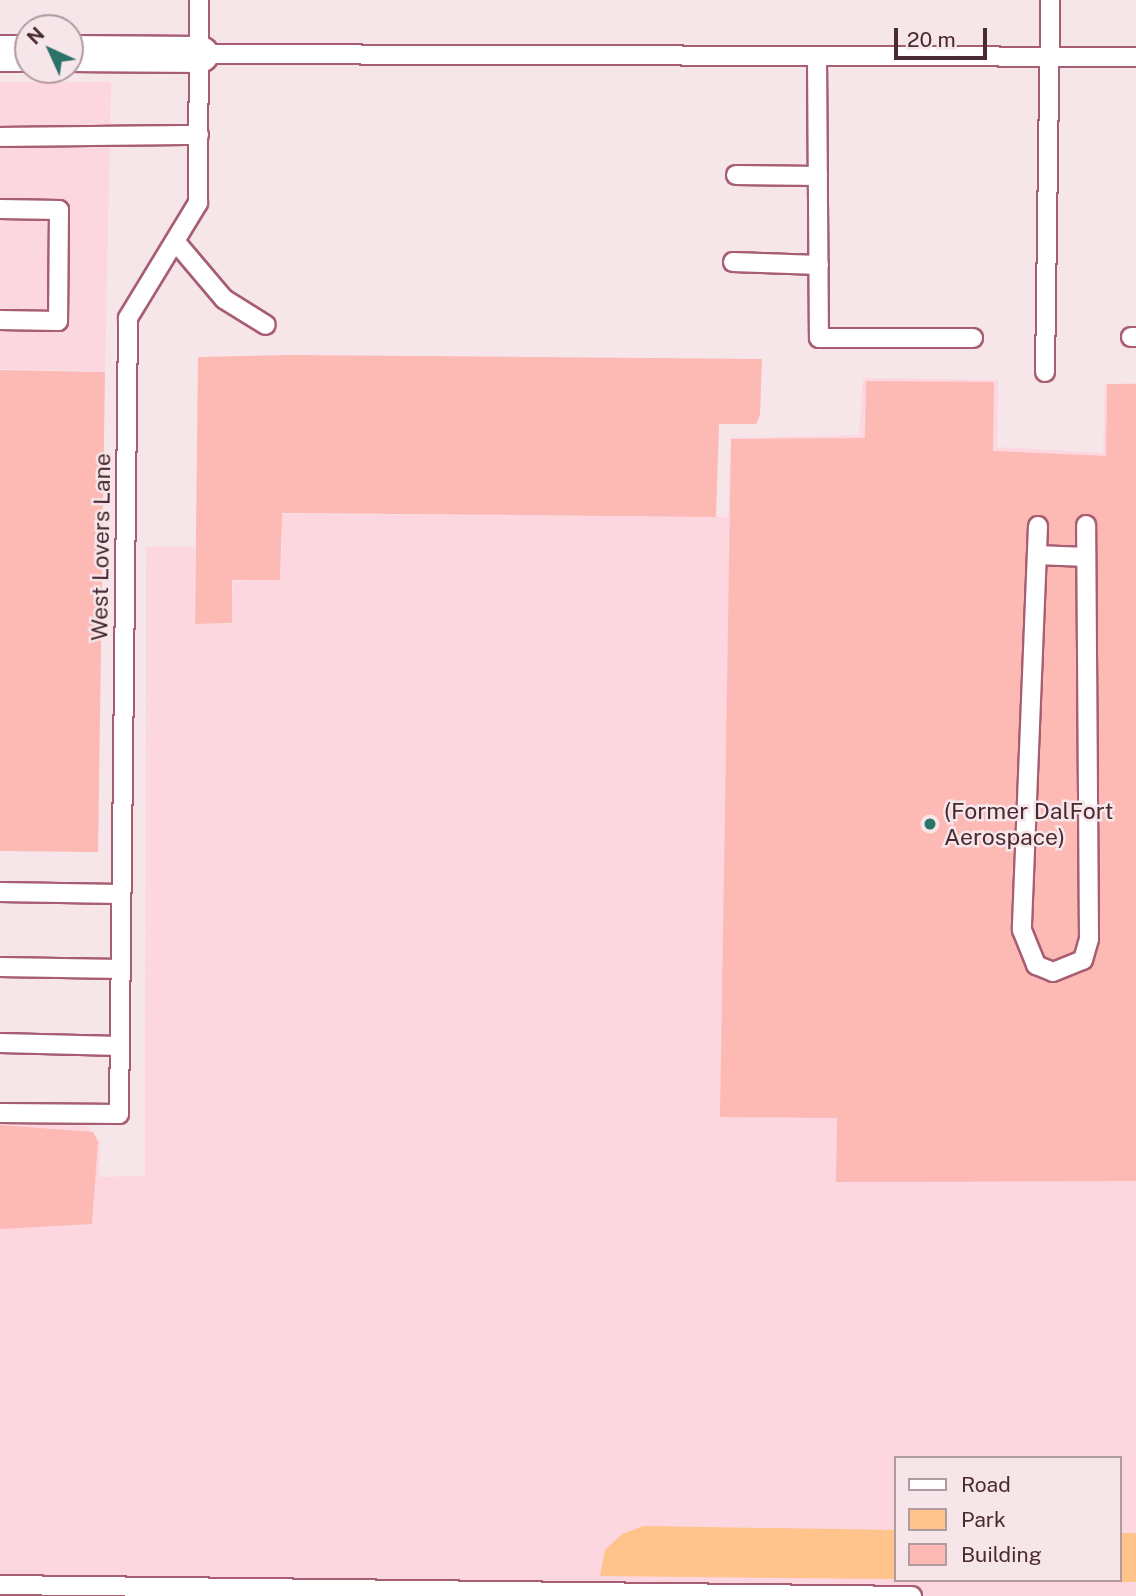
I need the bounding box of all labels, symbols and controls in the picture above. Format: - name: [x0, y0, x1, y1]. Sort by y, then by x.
- north arrow: [14, 14, 84, 84]
- scale bar: [898, 14, 991, 58]
- text: N: [23, 23, 49, 49]
- text: 20 m: [907, 27, 956, 52]
- street label: West Lovers Lane: [86, 453, 116, 641]
- place label: (Former DalFort Aerospace): [944, 797, 1113, 851]
- marker: (Former DalFort Aerospace): [922, 816, 938, 832]
- legend: [894, 1456, 1122, 1582]
- text: Road: [961, 1472, 1011, 1497]
- text: Park: [961, 1507, 1006, 1532]
- text: Building: [961, 1542, 1042, 1567]

